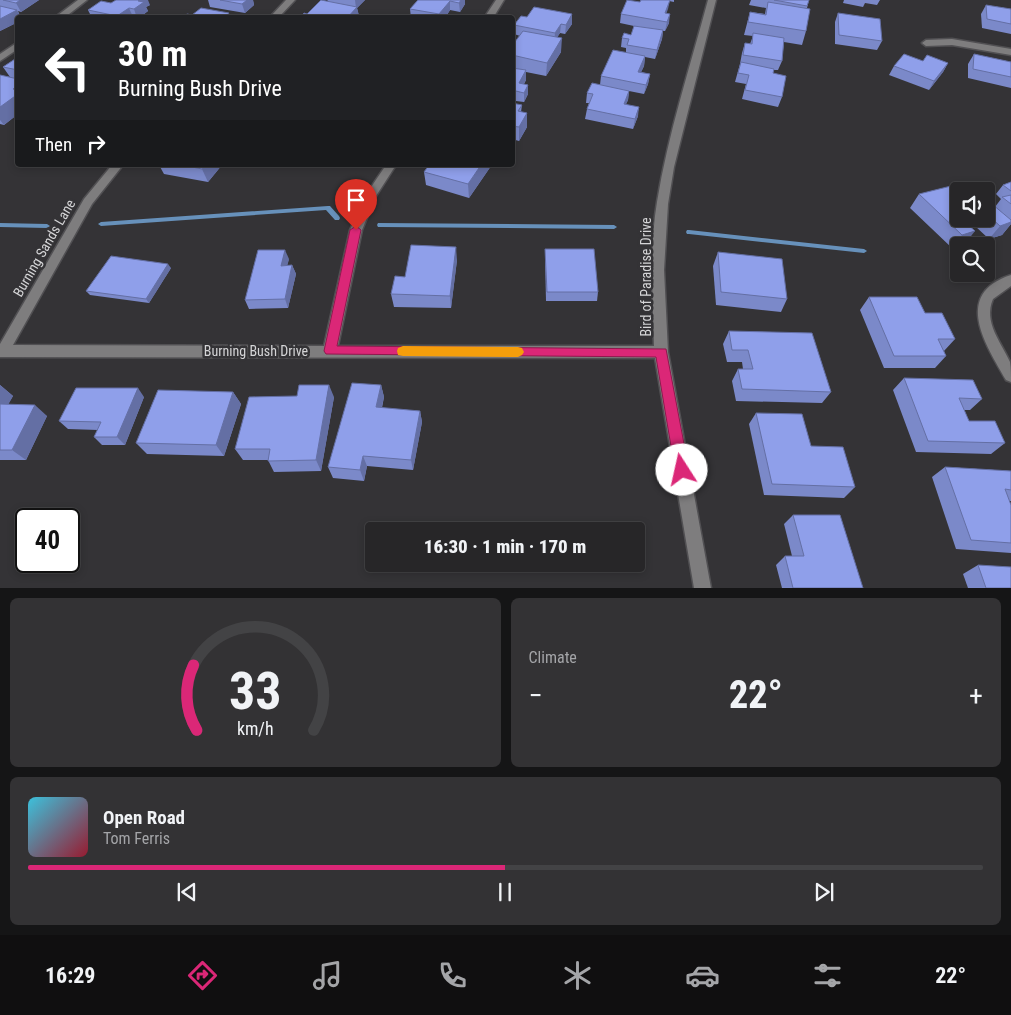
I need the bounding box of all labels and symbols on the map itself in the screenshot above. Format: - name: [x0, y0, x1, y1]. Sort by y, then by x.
- pin: [335, 179, 377, 230]
- street label: Burning Sands Lane: [10, 196, 79, 299]
- street label: Bird of Paradise Drive: [638, 217, 654, 337]
- street label: Burning Bush Drive: [204, 343, 309, 359]
- position arrow: [655, 443, 707, 495]
- speed limit sign: 40: [15, 508, 80, 573]

